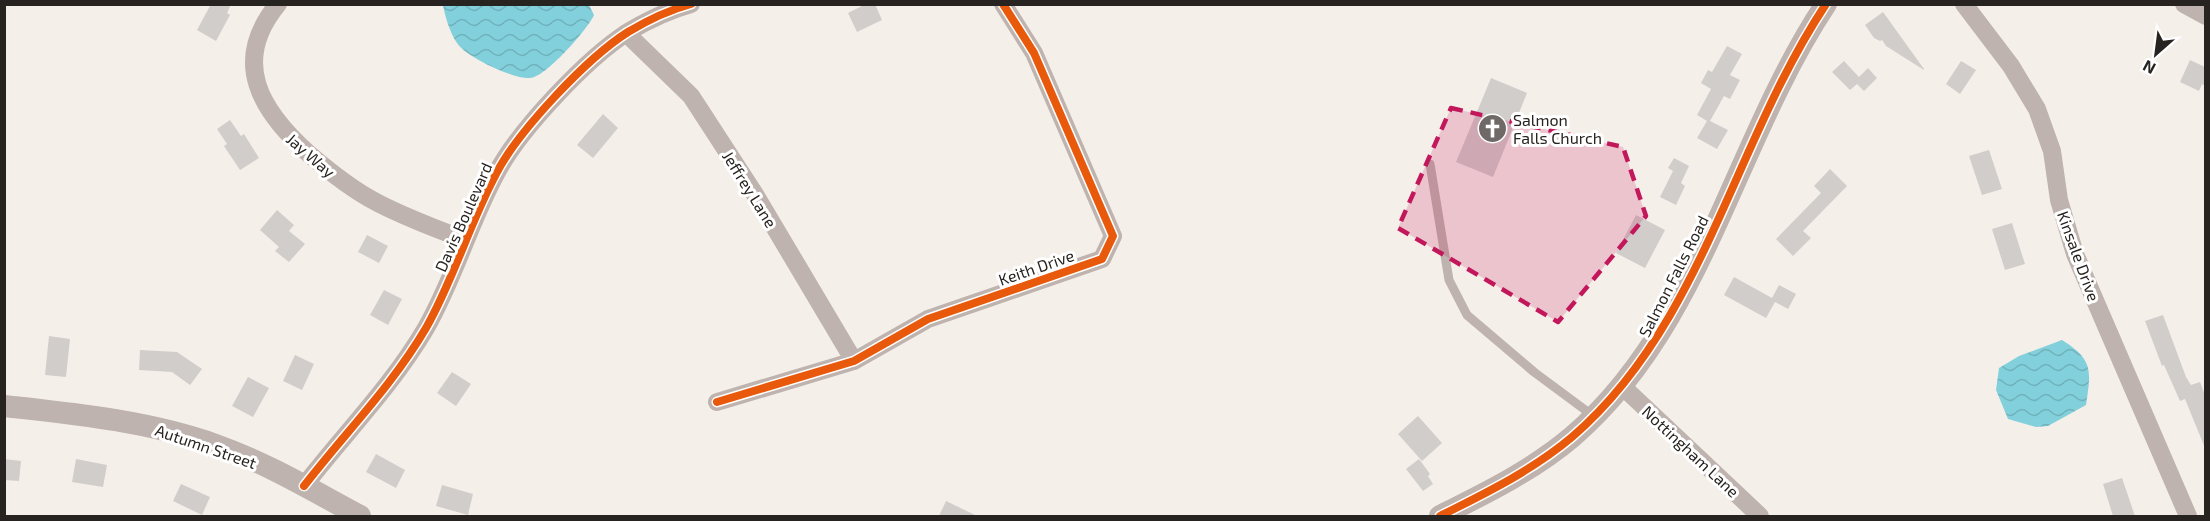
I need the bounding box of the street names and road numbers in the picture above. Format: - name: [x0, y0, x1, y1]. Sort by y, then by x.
- street label: Jay Way: [283, 129, 339, 182]
- street label: Jeffrey Lane: [719, 147, 781, 231]
- street label: Davis Boulevard: [430, 159, 496, 275]
- street label: Kinsale Drive: [2054, 208, 2104, 304]
- street label: Salmon Falls Road: [1634, 212, 1712, 340]
- street label: Keith Drive: [996, 245, 1076, 289]
- street label: Nottingham Lane: [1639, 401, 1743, 501]
- street label: Autumn Street: [153, 420, 259, 472]

